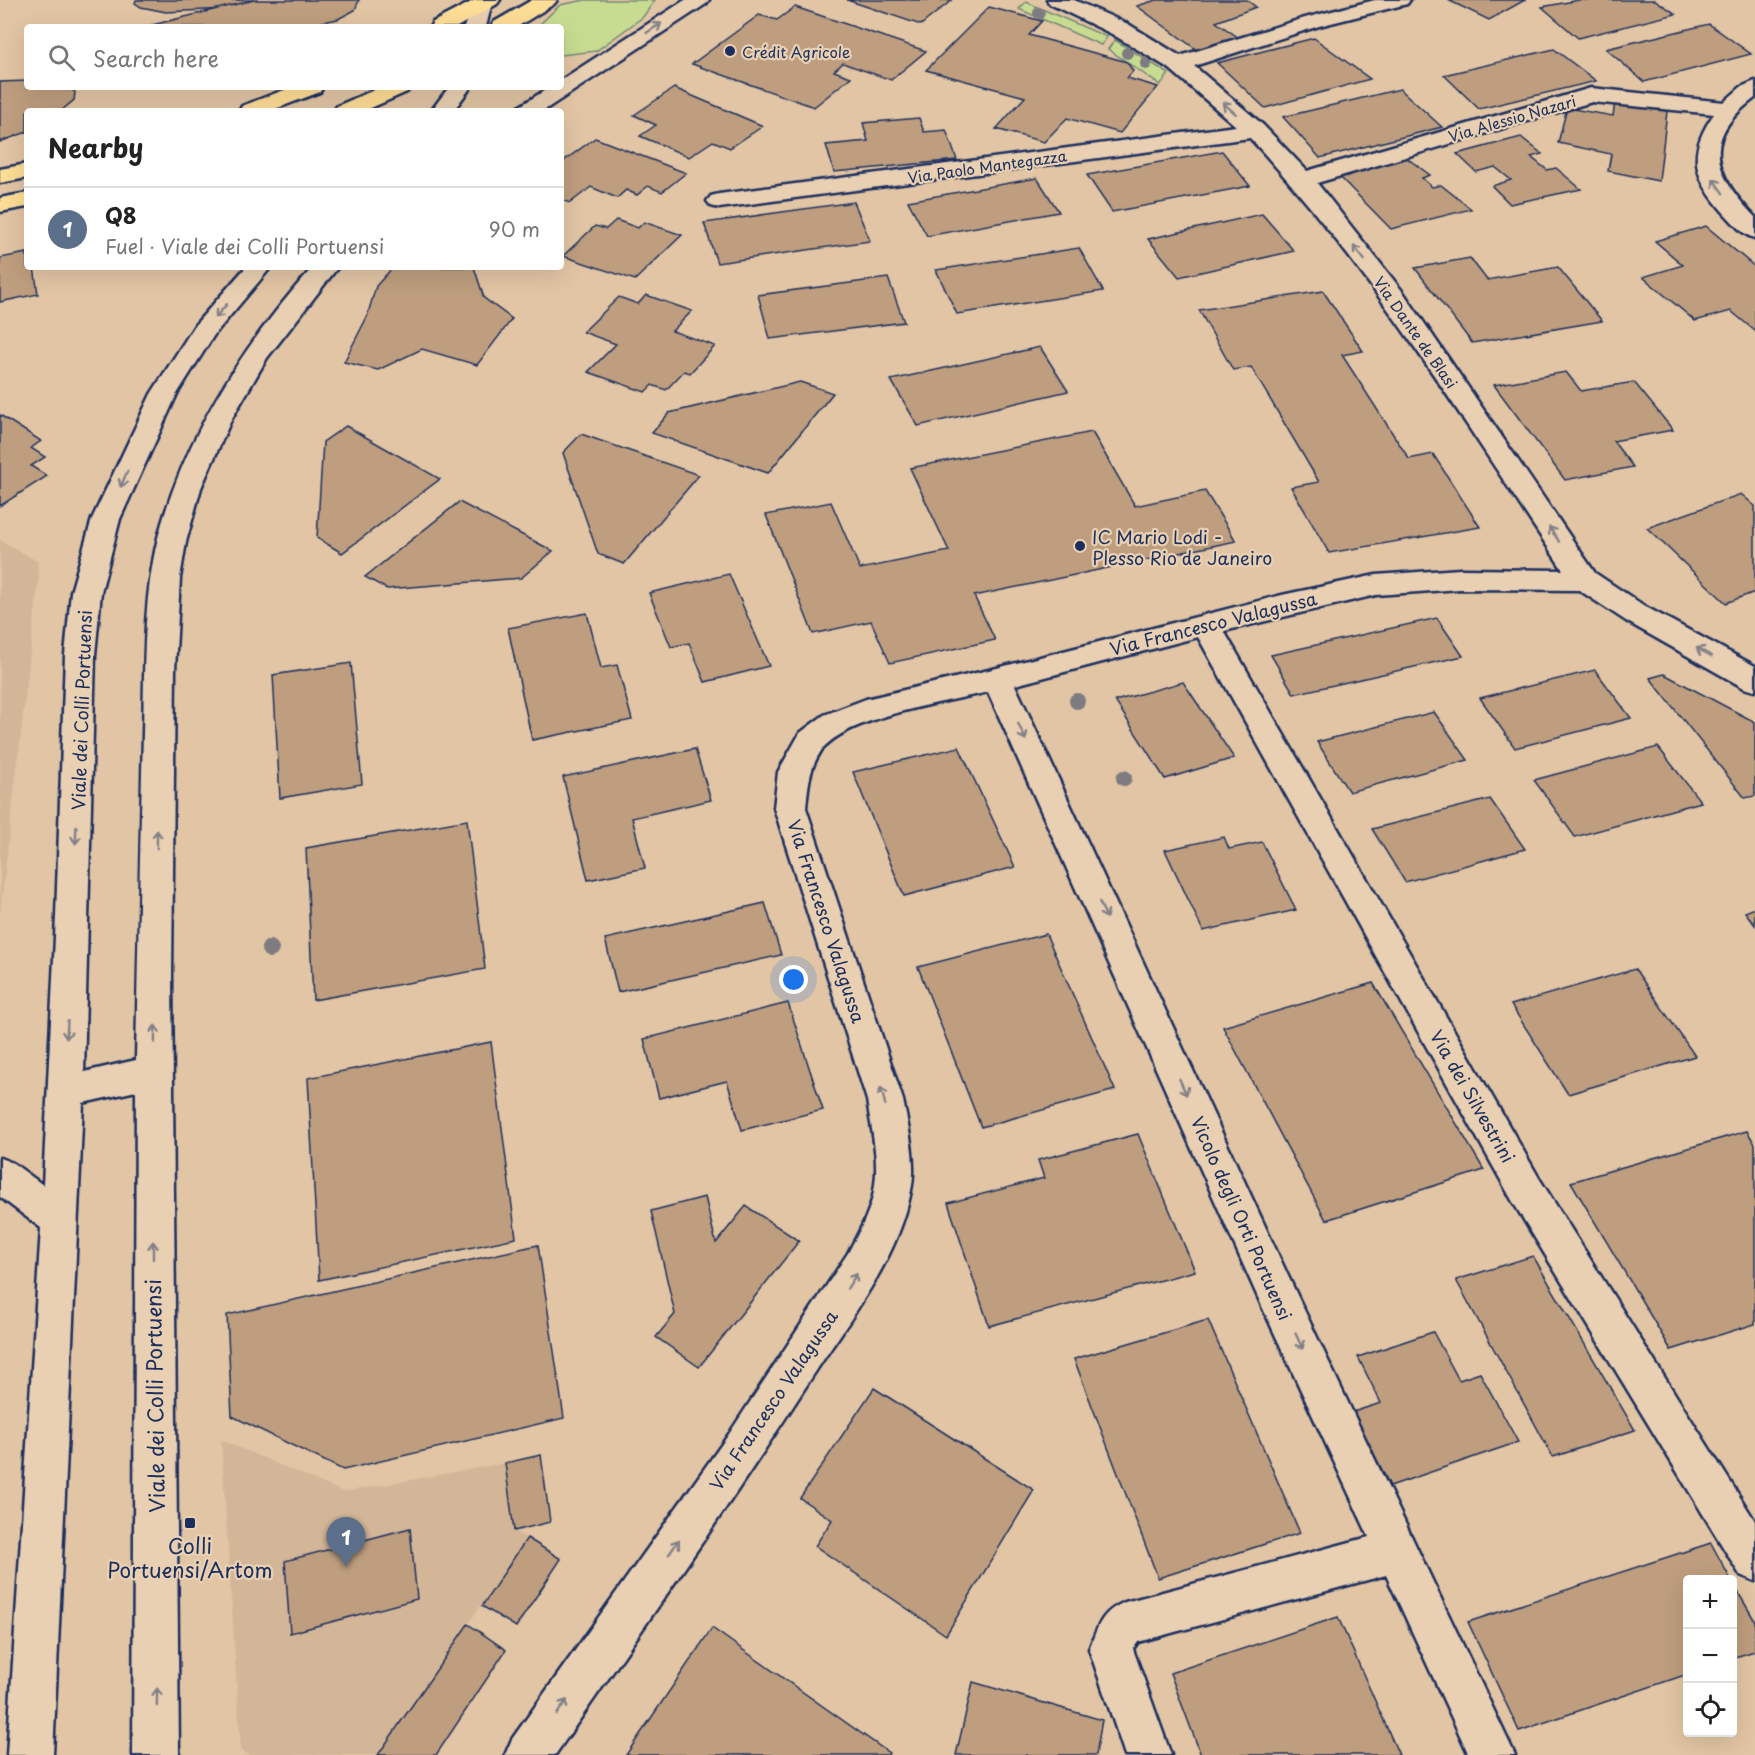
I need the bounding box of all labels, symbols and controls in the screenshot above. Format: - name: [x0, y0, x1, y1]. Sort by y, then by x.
- one-way arrow: [645, 21, 662, 33]
- search box: [24, 24, 564, 90]
- place label: Crédit Agricole: [742, 40, 850, 63]
- icon: search: [45, 41, 78, 74]
- text: Search here: [93, 41, 219, 74]
- marker: Crédit Agricole: [723, 44, 737, 58]
- street label: Via Alessio Nazari: [1445, 89, 1579, 147]
- one-way arrow: [1222, 101, 1237, 115]
- text: Nearby: [48, 128, 143, 167]
- street label: Via Paolo Mantegazza: [906, 143, 1069, 189]
- one-way arrow: [1712, 179, 1724, 195]
- text: Q8: [105, 198, 137, 231]
- text: 1: [63, 214, 72, 244]
- text: 90 m: [489, 214, 540, 244]
- text: Fuel · Viale dei Colli Portuensi: [105, 231, 384, 261]
- one-way arrow: [1353, 245, 1366, 261]
- street label: Via Dante de Blasi: [1369, 271, 1463, 393]
- one-way arrow: [214, 303, 227, 319]
- one-way arrow: [118, 470, 129, 488]
- place label: IC Mario Lodi - Plesso Rio de Janeiro: [1092, 523, 1272, 571]
- one-way arrow: [1547, 526, 1559, 543]
- marker: IC Mario Lodi - Plesso Rio de Janeiro: [1073, 539, 1087, 553]
- street label: Via Francesco Valagussa: [1107, 584, 1320, 662]
- street label: Viale dei Colli Portuensi: [64, 609, 98, 811]
- one-way arrow: [1695, 646, 1713, 657]
- one-way arrow: [1016, 723, 1028, 741]
- street label: Via Francesco Valagussa: [781, 816, 873, 1027]
- one-way arrow: [70, 825, 81, 845]
- one-way arrow: [151, 829, 163, 849]
- one-way arrow: [1097, 900, 1109, 918]
- your location: [779, 965, 808, 994]
- one-way arrow: [62, 1020, 73, 1040]
- one-way arrow: [149, 1024, 160, 1044]
- street label: Via dei Silvestrini: [1424, 1024, 1522, 1168]
- one-way arrow: [1178, 1078, 1189, 1096]
- one-way arrow: [877, 1087, 889, 1106]
- street label: Vicolo degli Orti Portuensi: [1185, 1112, 1299, 1324]
- one-way arrow: [147, 1240, 159, 1260]
- one-way arrow: [846, 1272, 859, 1289]
- street label: Viale dei Colli Portuensi: [136, 1279, 172, 1513]
- street label: Via Francesco Valagussa: [702, 1304, 844, 1496]
- one-way arrow: [1293, 1332, 1305, 1350]
- marker: Colli Portuensi/Artom: [183, 1516, 197, 1530]
- pin: 1: [326, 1518, 366, 1567]
- place label: Colli Portuensi/Artom: [107, 1529, 273, 1585]
- one-way arrow: [668, 1540, 680, 1556]
- map controls: [1683, 1575, 1737, 1737]
- button: +: [1683, 1575, 1737, 1629]
- button: −: [1683, 1629, 1737, 1683]
- button: locate: [1683, 1683, 1737, 1737]
- one-way arrow: [151, 1687, 163, 1707]
- one-way arrow: [556, 1699, 568, 1716]

